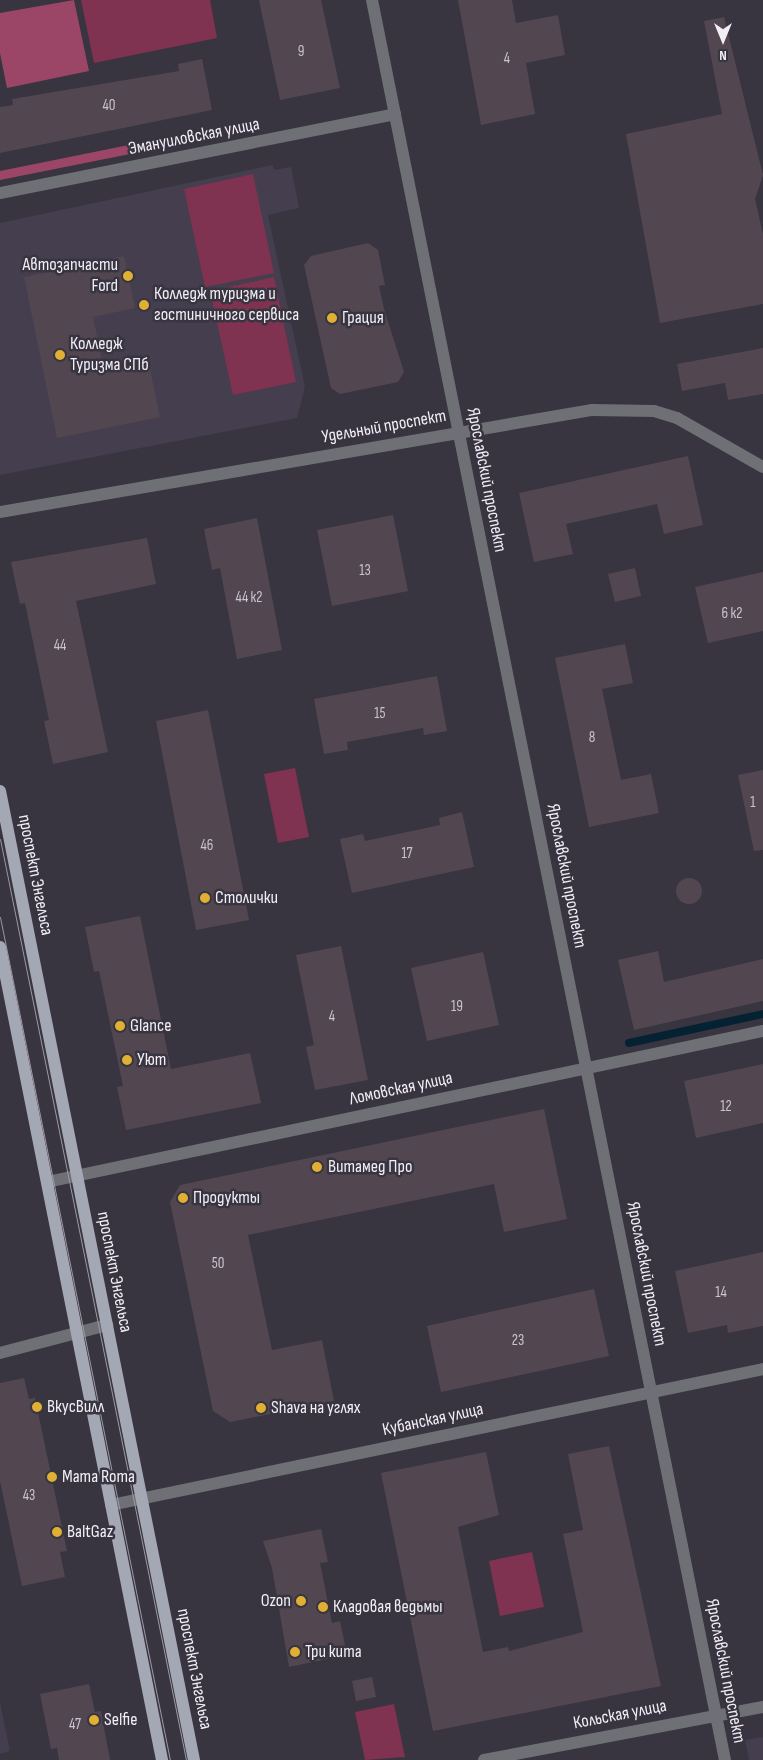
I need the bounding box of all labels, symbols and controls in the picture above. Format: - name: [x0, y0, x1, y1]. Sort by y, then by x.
- north arrow: [698, 15, 748, 65]
- house number: 9: [298, 43, 304, 61]
- text: N: [719, 47, 727, 64]
- house number: 4: [504, 50, 510, 68]
- house number: 40: [103, 97, 115, 115]
- street label: Эмануиловская улица: [127, 114, 261, 160]
- place label: Автозапчасти Ford: [23, 255, 118, 298]
- marker: Автозапчасти Ford: [122, 270, 134, 282]
- place label: Колледж туризма и гостиничного сервиса: [154, 284, 299, 326]
- marker: Колледж туризма и гостиничного сервиса: [138, 299, 150, 311]
- place label: Грация: [342, 307, 384, 329]
- marker: Грация: [326, 312, 338, 324]
- place label: Колледж Туризма СПб: [70, 334, 149, 376]
- marker: Колледж Туризма СПб: [54, 349, 66, 361]
- street label: Удельный проспект: [320, 405, 448, 449]
- street label: Ярославский проспект: [461, 406, 511, 554]
- house number: 13: [359, 562, 371, 580]
- house number: 44 к2: [236, 589, 262, 607]
- house number: 6 к2: [722, 605, 742, 623]
- house number: 44: [54, 637, 66, 655]
- house number: 15: [374, 705, 386, 723]
- house number: 8: [589, 729, 595, 747]
- house number: 1: [750, 794, 756, 812]
- street label: Ярославский проспект: [541, 802, 591, 950]
- street label: проспект Энгельса: [13, 813, 57, 937]
- house number: 46: [201, 837, 213, 855]
- house number: 17: [401, 845, 413, 863]
- place label: Столички: [215, 887, 278, 909]
- marker: Столички: [199, 892, 211, 904]
- house number: 19: [451, 998, 463, 1016]
- house number: 4: [329, 1008, 335, 1026]
- place label: Glance: [130, 1015, 171, 1037]
- marker: Glance: [114, 1020, 126, 1032]
- place label: Уют: [137, 1049, 166, 1071]
- marker: Уют: [121, 1054, 133, 1066]
- street label: Ломовская улица: [347, 1068, 455, 1110]
- house number: 12: [720, 1098, 732, 1116]
- place label: Витамед Про: [328, 1156, 412, 1178]
- marker: Витамед Про: [310, 1160, 324, 1174]
- place label: Продукты: [193, 1187, 260, 1209]
- marker: Продукты: [177, 1192, 189, 1204]
- street label: Ярославский проспект: [621, 1200, 671, 1348]
- street label: проспект Энгельса: [92, 1210, 136, 1334]
- house number: 50: [212, 1255, 224, 1273]
- house number: 14: [715, 1284, 727, 1302]
- house number: 23: [512, 1332, 524, 1350]
- place label: ВкусВилл: [47, 1396, 104, 1418]
- place label: Shava на углях: [271, 1397, 361, 1419]
- street label: Кубанская улица: [381, 1399, 485, 1441]
- marker: ВкусВилл: [31, 1401, 43, 1413]
- marker: Shava на углях: [255, 1402, 267, 1414]
- place label: Mama Roma: [62, 1466, 135, 1488]
- marker: Mama Roma: [46, 1471, 58, 1483]
- house number: 43: [23, 1487, 35, 1505]
- place label: BaltGaz: [67, 1521, 113, 1543]
- marker: BaltGaz: [51, 1526, 63, 1538]
- place label: Ozon: [261, 1590, 291, 1612]
- marker: Ozon: [295, 1595, 307, 1607]
- place label: Кладовая ведьмы: [333, 1596, 442, 1618]
- street label: Ярославский проспект: [700, 1597, 750, 1745]
- marker: Кладовая ведьмы: [317, 1601, 329, 1613]
- street label: проспект Энгельса: [172, 1607, 216, 1731]
- place label: Три кита: [305, 1641, 362, 1663]
- marker: Три кита: [289, 1646, 301, 1658]
- street label: Кольская улица: [572, 1695, 668, 1735]
- place label: Selfie: [104, 1709, 137, 1731]
- marker: Selfie: [88, 1714, 100, 1726]
- house number: 47: [69, 1716, 81, 1734]

